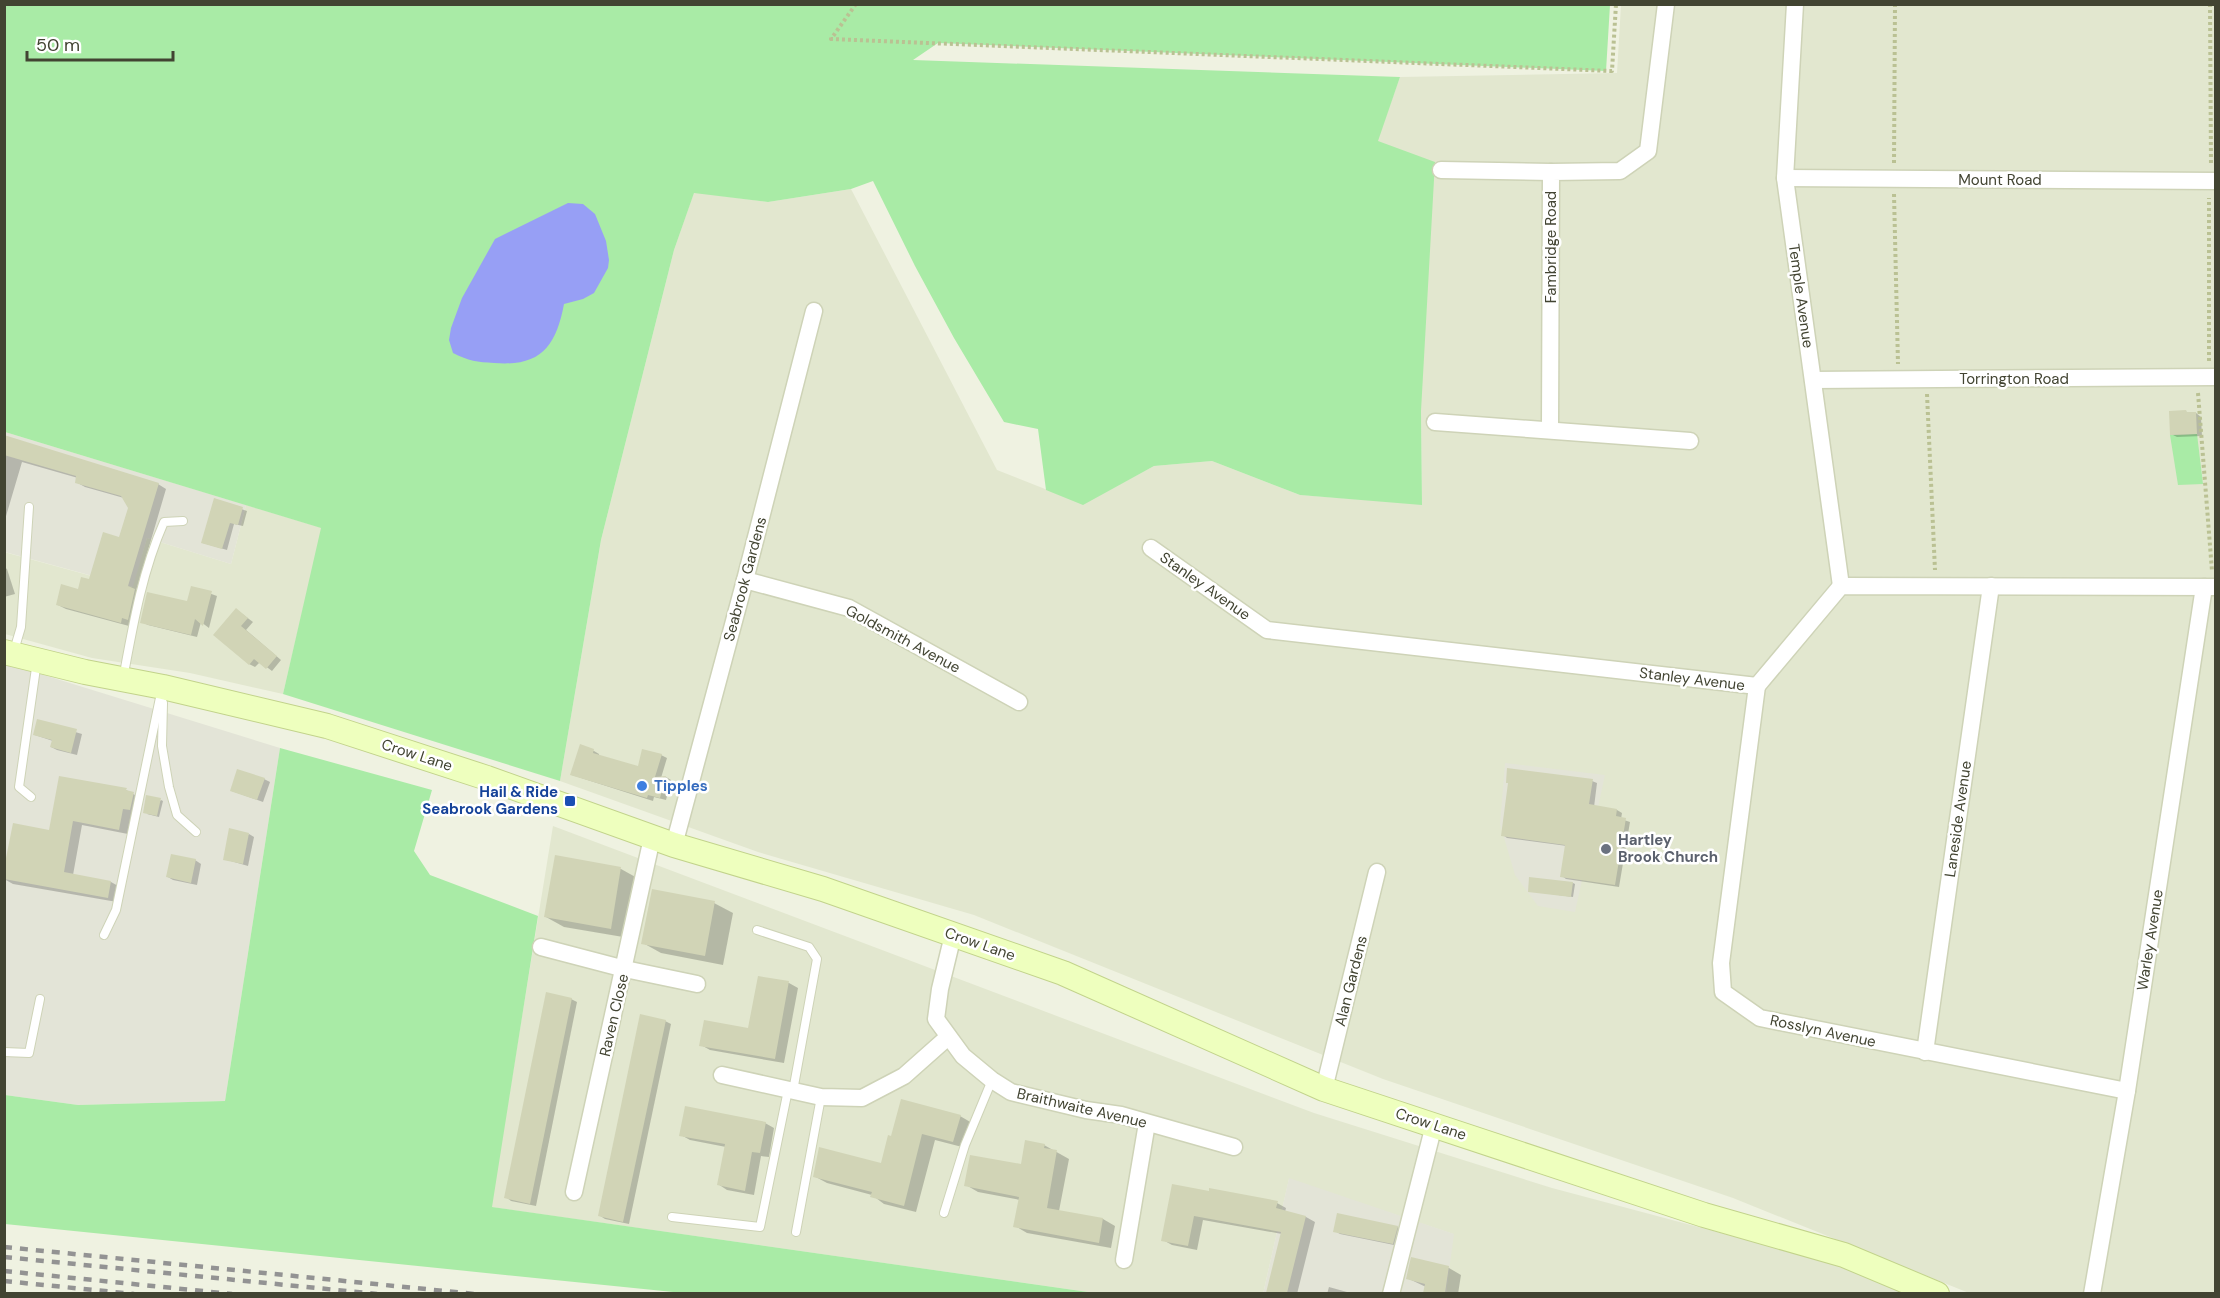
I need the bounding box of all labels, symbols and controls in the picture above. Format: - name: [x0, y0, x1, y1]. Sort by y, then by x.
- scale bar: [27, 24, 172, 62]
- text: 50 m: [36, 33, 80, 57]
- street label: Mount Road: [1958, 170, 2042, 190]
- street label: Fambridge Road: [1541, 191, 1561, 303]
- street label: Temple Avenue: [1784, 243, 1818, 349]
- street label: Torrington Road: [1959, 369, 2069, 389]
- street label: Seabrook Gardens: [719, 514, 771, 644]
- street label: Stanley Avenue: [1156, 547, 1254, 625]
- street label: Goldsmith Avenue: [842, 600, 964, 678]
- street label: Stanley Avenue: [1638, 663, 1746, 695]
- street label: Crow Lane: [379, 734, 455, 776]
- street label: Laneside Avenue: [1940, 760, 1976, 878]
- place label: Tipples: [654, 776, 708, 796]
- marker: Tipples: [635, 779, 649, 793]
- place label: Hail & Ride Seabrook Gardens: [422, 782, 558, 819]
- marker: Hail & Ride Seabrook Gardens: [563, 794, 577, 808]
- place label: Hartley Brook Church: [1618, 830, 1718, 867]
- marker: Hartley Brook Church: [1599, 842, 1613, 856]
- street label: Warley Avenue: [2132, 888, 2168, 992]
- street label: Crow Lane: [942, 923, 1018, 965]
- street label: Alan Gardens: [1330, 933, 1372, 1029]
- street label: Raven Close: [595, 972, 633, 1058]
- street label: Rosslyn Avenue: [1768, 1010, 1878, 1052]
- street label: Braithwaite Avenue: [1015, 1083, 1149, 1133]
- street label: Crow Lane: [1393, 1103, 1469, 1145]

